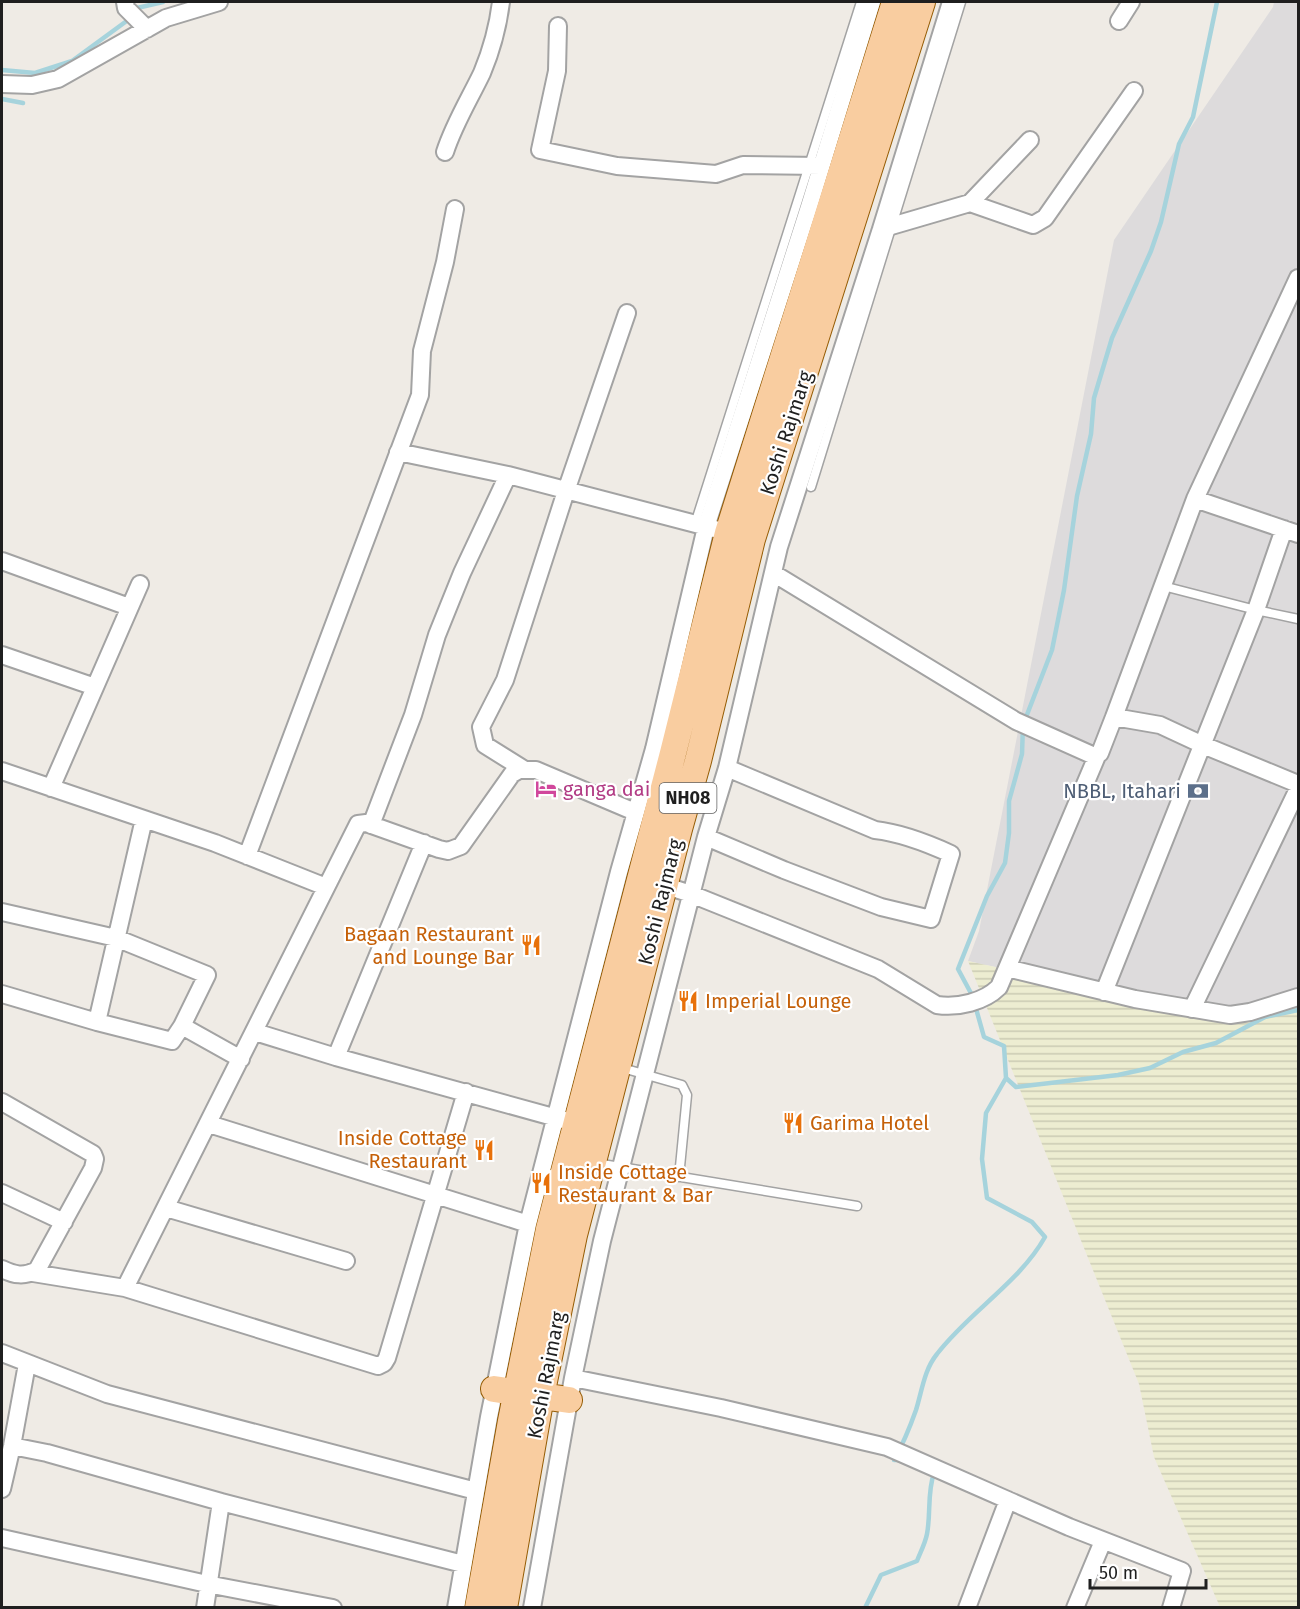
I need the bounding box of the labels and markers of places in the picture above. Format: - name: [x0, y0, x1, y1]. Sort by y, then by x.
- hotel icon: ganga dai: [534, 777, 558, 801]
- place label: ganga dai: [563, 777, 650, 801]
- place label: NBBL, Itahari: [1063, 779, 1181, 803]
- bank icon: NBBL, Itahari: [1186, 779, 1210, 803]
- place label: Bagaan Restaurant and Lounge Bar: [344, 922, 515, 969]
- restaurant icon: Bagaan Restaurant and Lounge Bar: [519, 933, 543, 957]
- restaurant icon: Imperial Lounge: [676, 989, 700, 1013]
- place label: Imperial Lounge: [705, 989, 852, 1013]
- restaurant icon: Garima Hotel: [781, 1111, 805, 1135]
- place label: Garima Hotel: [810, 1111, 929, 1135]
- place label: Inside Cottage Restaurant: [338, 1126, 468, 1173]
- restaurant icon: Inside Cottage Restaurant: [472, 1138, 496, 1162]
- place label: Inside Cottage Restaurant & Bar: [558, 1160, 713, 1207]
- restaurant icon: Inside Cottage Restaurant & Bar: [529, 1171, 553, 1195]

